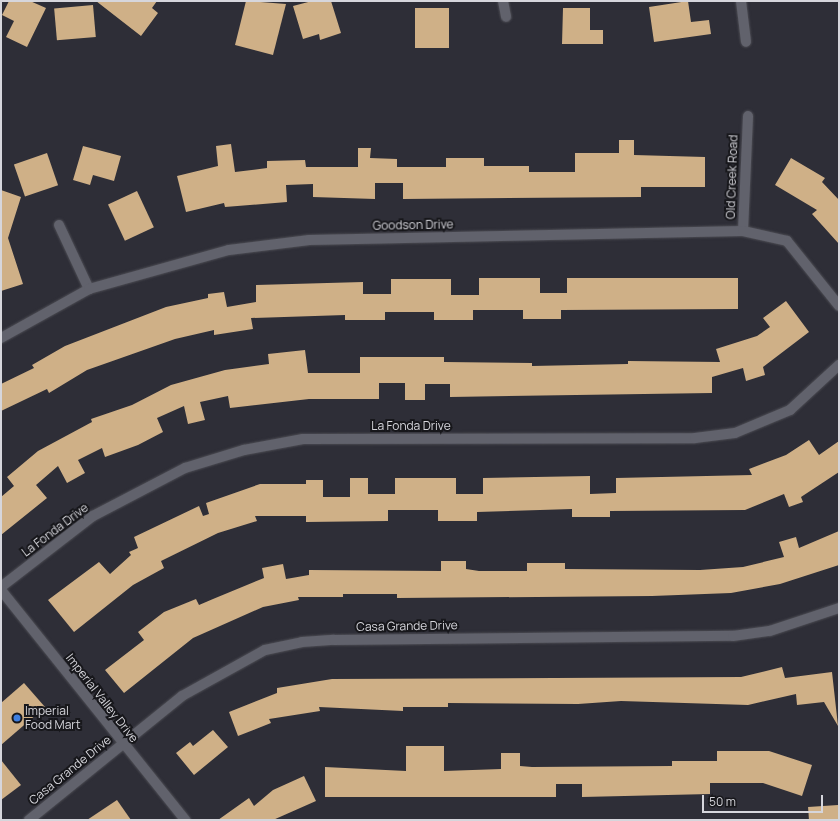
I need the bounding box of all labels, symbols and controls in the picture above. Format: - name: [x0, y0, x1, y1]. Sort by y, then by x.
- street label: Old Creek Road: [723, 134, 741, 220]
- street label: Goodson Drive: [373, 217, 453, 233]
- street label: La Fonda Drive: [371, 419, 451, 433]
- street label: La Fonda Drive: [19, 500, 91, 560]
- street label: Casa Grande Drive: [356, 618, 458, 634]
- street label: Imperial Valley Drive: [63, 651, 141, 745]
- place label: Imperial Food Mart: [25, 704, 80, 732]
- marker: Imperial Food Mart: [12, 713, 22, 723]
- street label: Casa Grande Drive: [26, 732, 114, 808]
- scale bar: [704, 787, 825, 813]
- text: 50 m: [709, 793, 736, 810]

